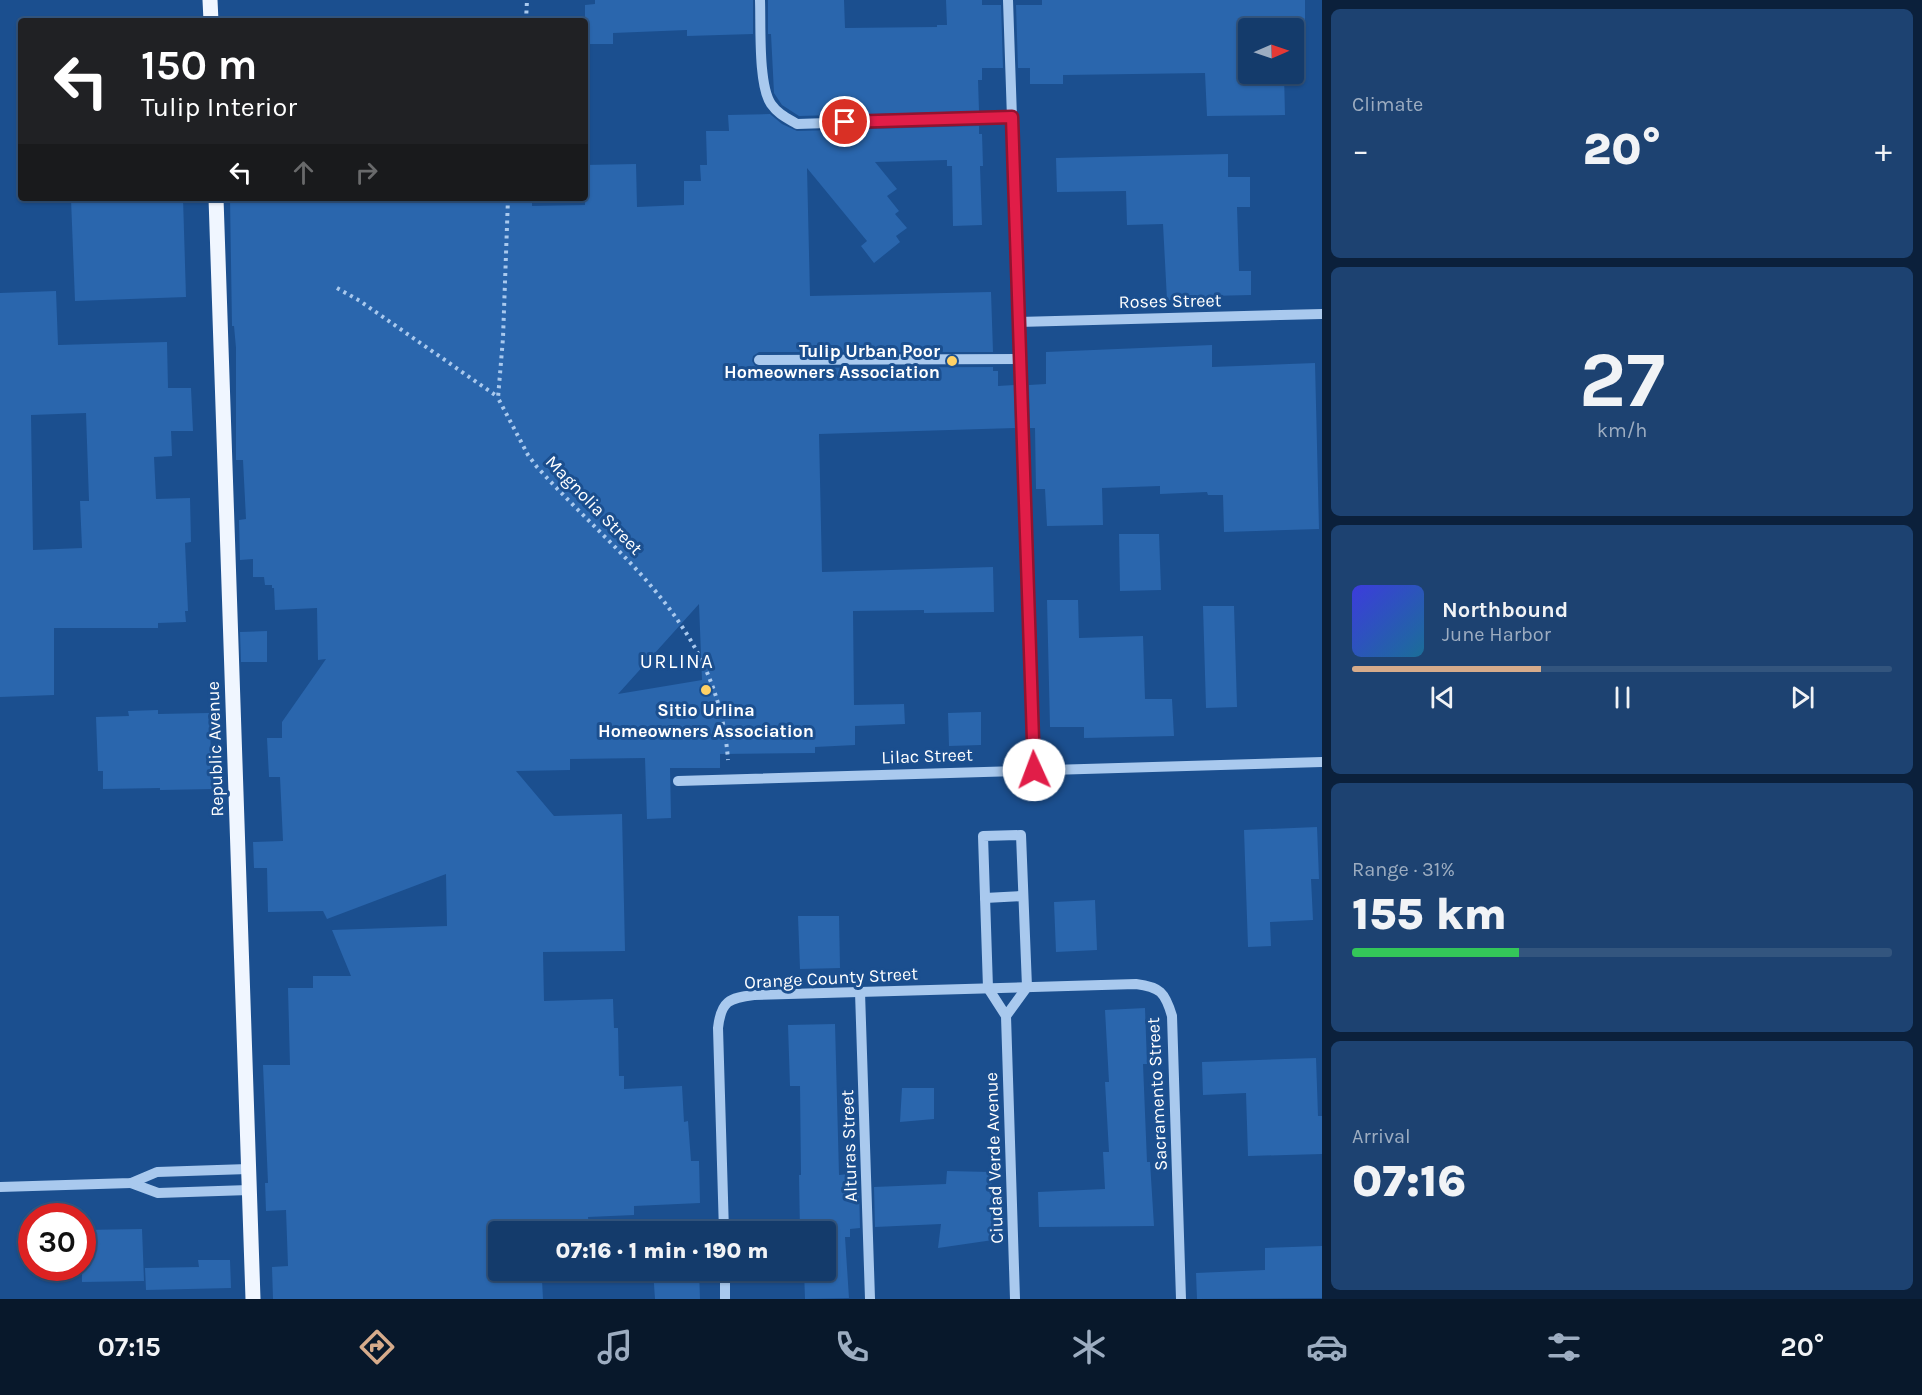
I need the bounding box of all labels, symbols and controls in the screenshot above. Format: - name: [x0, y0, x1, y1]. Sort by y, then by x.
- north arrow: [1238, 18, 1304, 84]
- map controls: [1238, 18, 1304, 84]
- text: 150 m: [141, 40, 257, 90]
- icon: left: [42, 42, 120, 120]
- text: Tulip Interior: [141, 91, 297, 123]
- text: Climate: [1352, 93, 1423, 116]
- pin: [819, 96, 870, 147]
- icon: arrive: [828, 105, 861, 138]
- text: 20°: [1583, 123, 1661, 175]
- text: −: [1352, 131, 1369, 169]
- text: +: [1875, 131, 1892, 169]
- icon: left: [224, 156, 257, 189]
- icon: ahead: [287, 156, 320, 189]
- icon: right: [350, 156, 383, 189]
- street label: Roses Street: [1118, 289, 1222, 313]
- text: 27: [1579, 334, 1665, 426]
- place label: Tulip Urban Poor Homeowners Association: [724, 340, 940, 383]
- marker: Tulip Urban Poor Homeowners Association: [945, 354, 959, 368]
- text: km/h: [1597, 419, 1647, 442]
- street label: Magnolia Street: [541, 451, 647, 560]
- text: Northbound: [1442, 597, 1568, 623]
- text: June Harbor: [1442, 623, 1551, 646]
- district label: URLINA: [640, 650, 714, 673]
- street label: Republic Avenue: [202, 681, 228, 817]
- icon: previous: [1426, 681, 1459, 714]
- icon: pause: [1606, 681, 1639, 714]
- icon: next: [1786, 681, 1819, 714]
- marker: Sitio Urlina Homeowners Association: [699, 683, 713, 697]
- place label: Sitio Urlina Homeowners Association: [598, 699, 814, 742]
- position arrow: [1002, 738, 1066, 802]
- street label: Lilac Street: [881, 743, 973, 769]
- text: Range · 31%: [1352, 858, 1455, 881]
- text: 155 km: [1352, 888, 1507, 940]
- street label: Orange County Street: [744, 962, 919, 994]
- street label: Sacramento Street: [1142, 1016, 1172, 1171]
- street label: Ciudad Verde Avenue: [980, 1072, 1008, 1244]
- street label: Alturas Street: [836, 1089, 862, 1203]
- text: Arrival: [1352, 1125, 1411, 1148]
- text: 07:16: [1352, 1155, 1466, 1207]
- speed limit sign: 30: [18, 1203, 96, 1281]
- text: 07:16 · 1 min · 190 m: [556, 1238, 768, 1264]
- icon: directions: [356, 1326, 398, 1368]
- icon: music: [594, 1326, 636, 1368]
- icon: phone: [831, 1326, 873, 1368]
- icon: climate: [1068, 1326, 1110, 1368]
- icon: car: [1306, 1326, 1348, 1368]
- icon: filters: [1543, 1326, 1585, 1368]
- text: 07:15: [98, 1331, 161, 1363]
- text: 20°: [1780, 1331, 1824, 1363]

